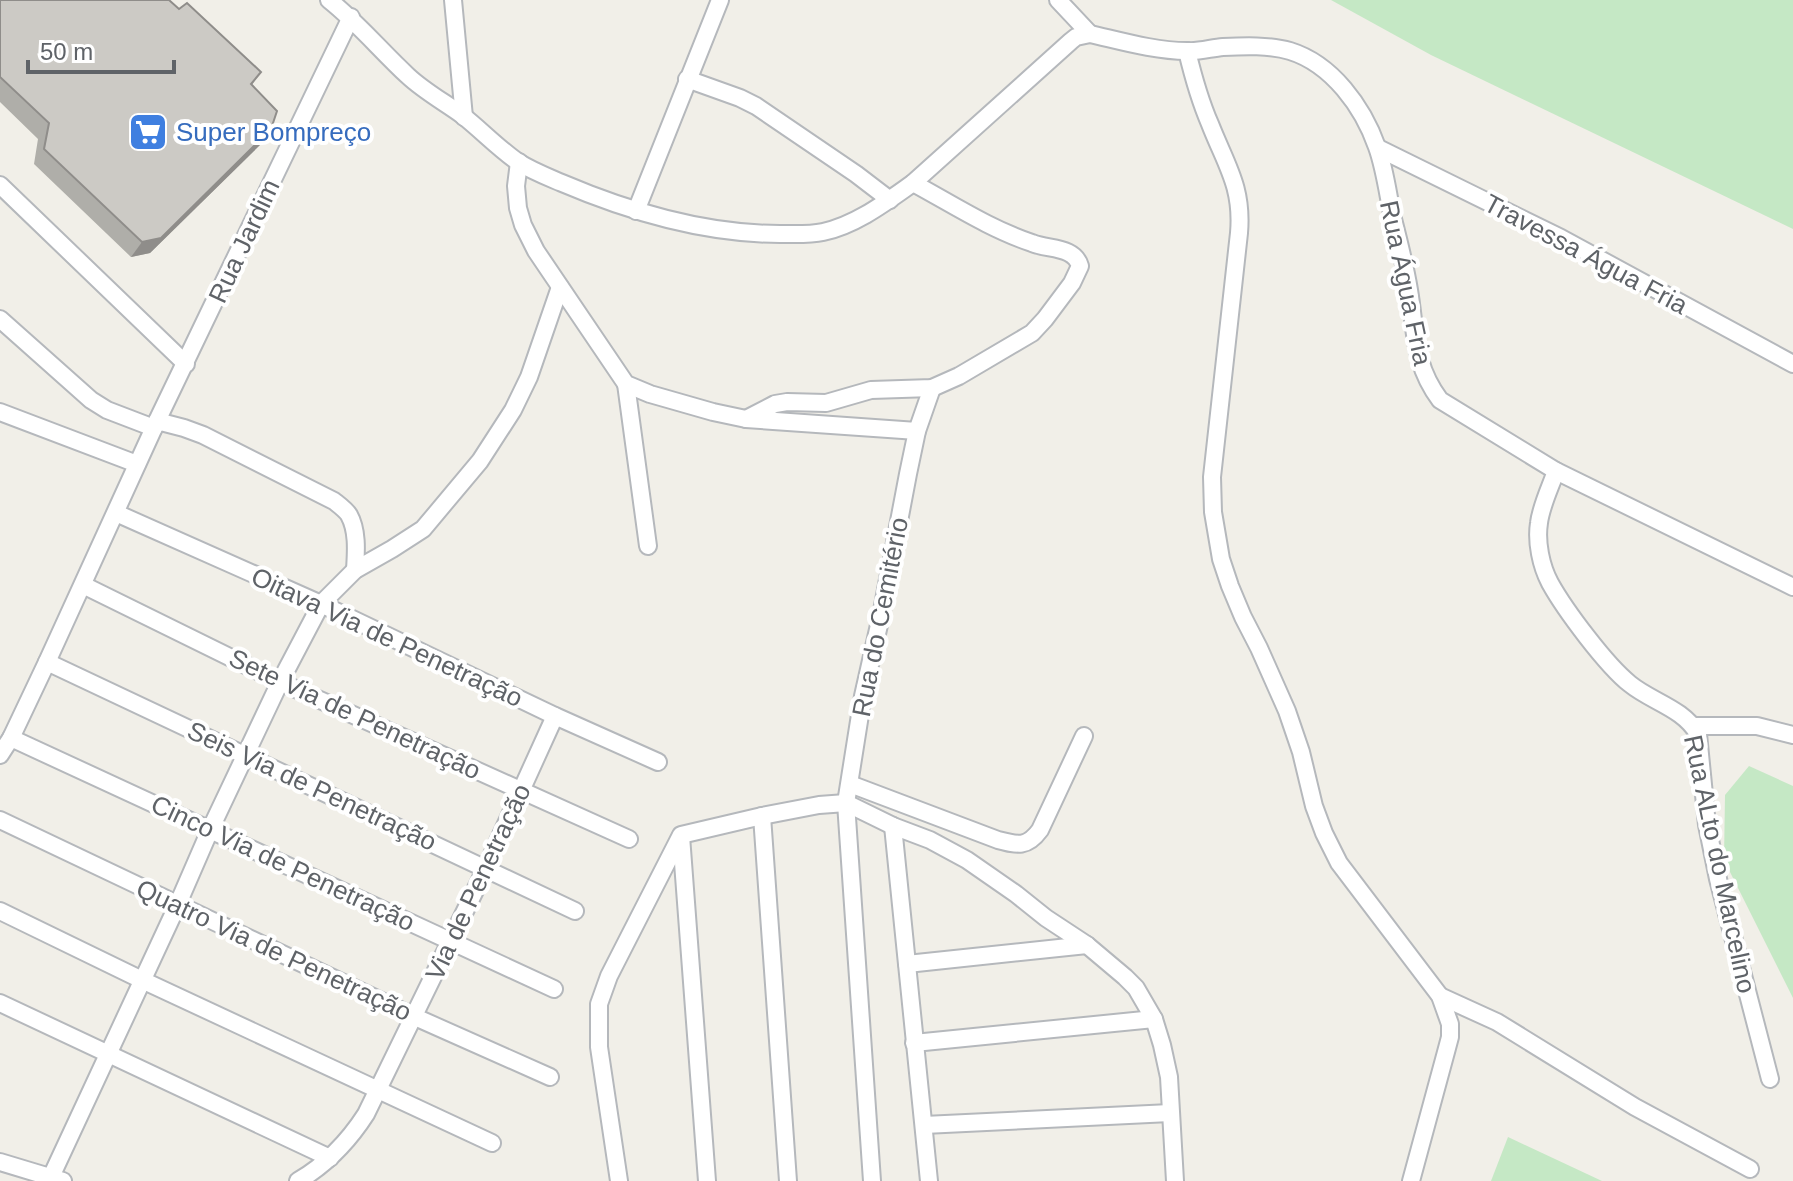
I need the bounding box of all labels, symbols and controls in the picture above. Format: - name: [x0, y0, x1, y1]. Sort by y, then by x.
- scale bar: [28, 24, 174, 74]
- text: 50 m: [40, 38, 93, 65]
- supermarket icon: Super Bompreço: [127, 111, 169, 153]
- place label: Super Bompreço: [176, 117, 371, 147]
- street label: Rua Jardim: [202, 174, 286, 308]
- street label: Travessa Água Fria: [1479, 188, 1693, 321]
- street label: Rua Água Fria: [1374, 198, 1438, 369]
- street label: Rua do Cemitério: [846, 515, 914, 719]
- street label: Oitava Via de Penetração: [247, 561, 527, 713]
- street label: Sete Via de Penetração: [224, 642, 486, 786]
- street label: Seis Via de Penetração: [183, 715, 441, 857]
- street label: Rua ALto do Marcelino: [1678, 732, 1762, 996]
- street label: Via de Penetração: [419, 779, 537, 985]
- street label: Cinco Via de Penetração: [147, 789, 419, 937]
- street label: Quatro Via de Penetração: [132, 873, 416, 1027]

